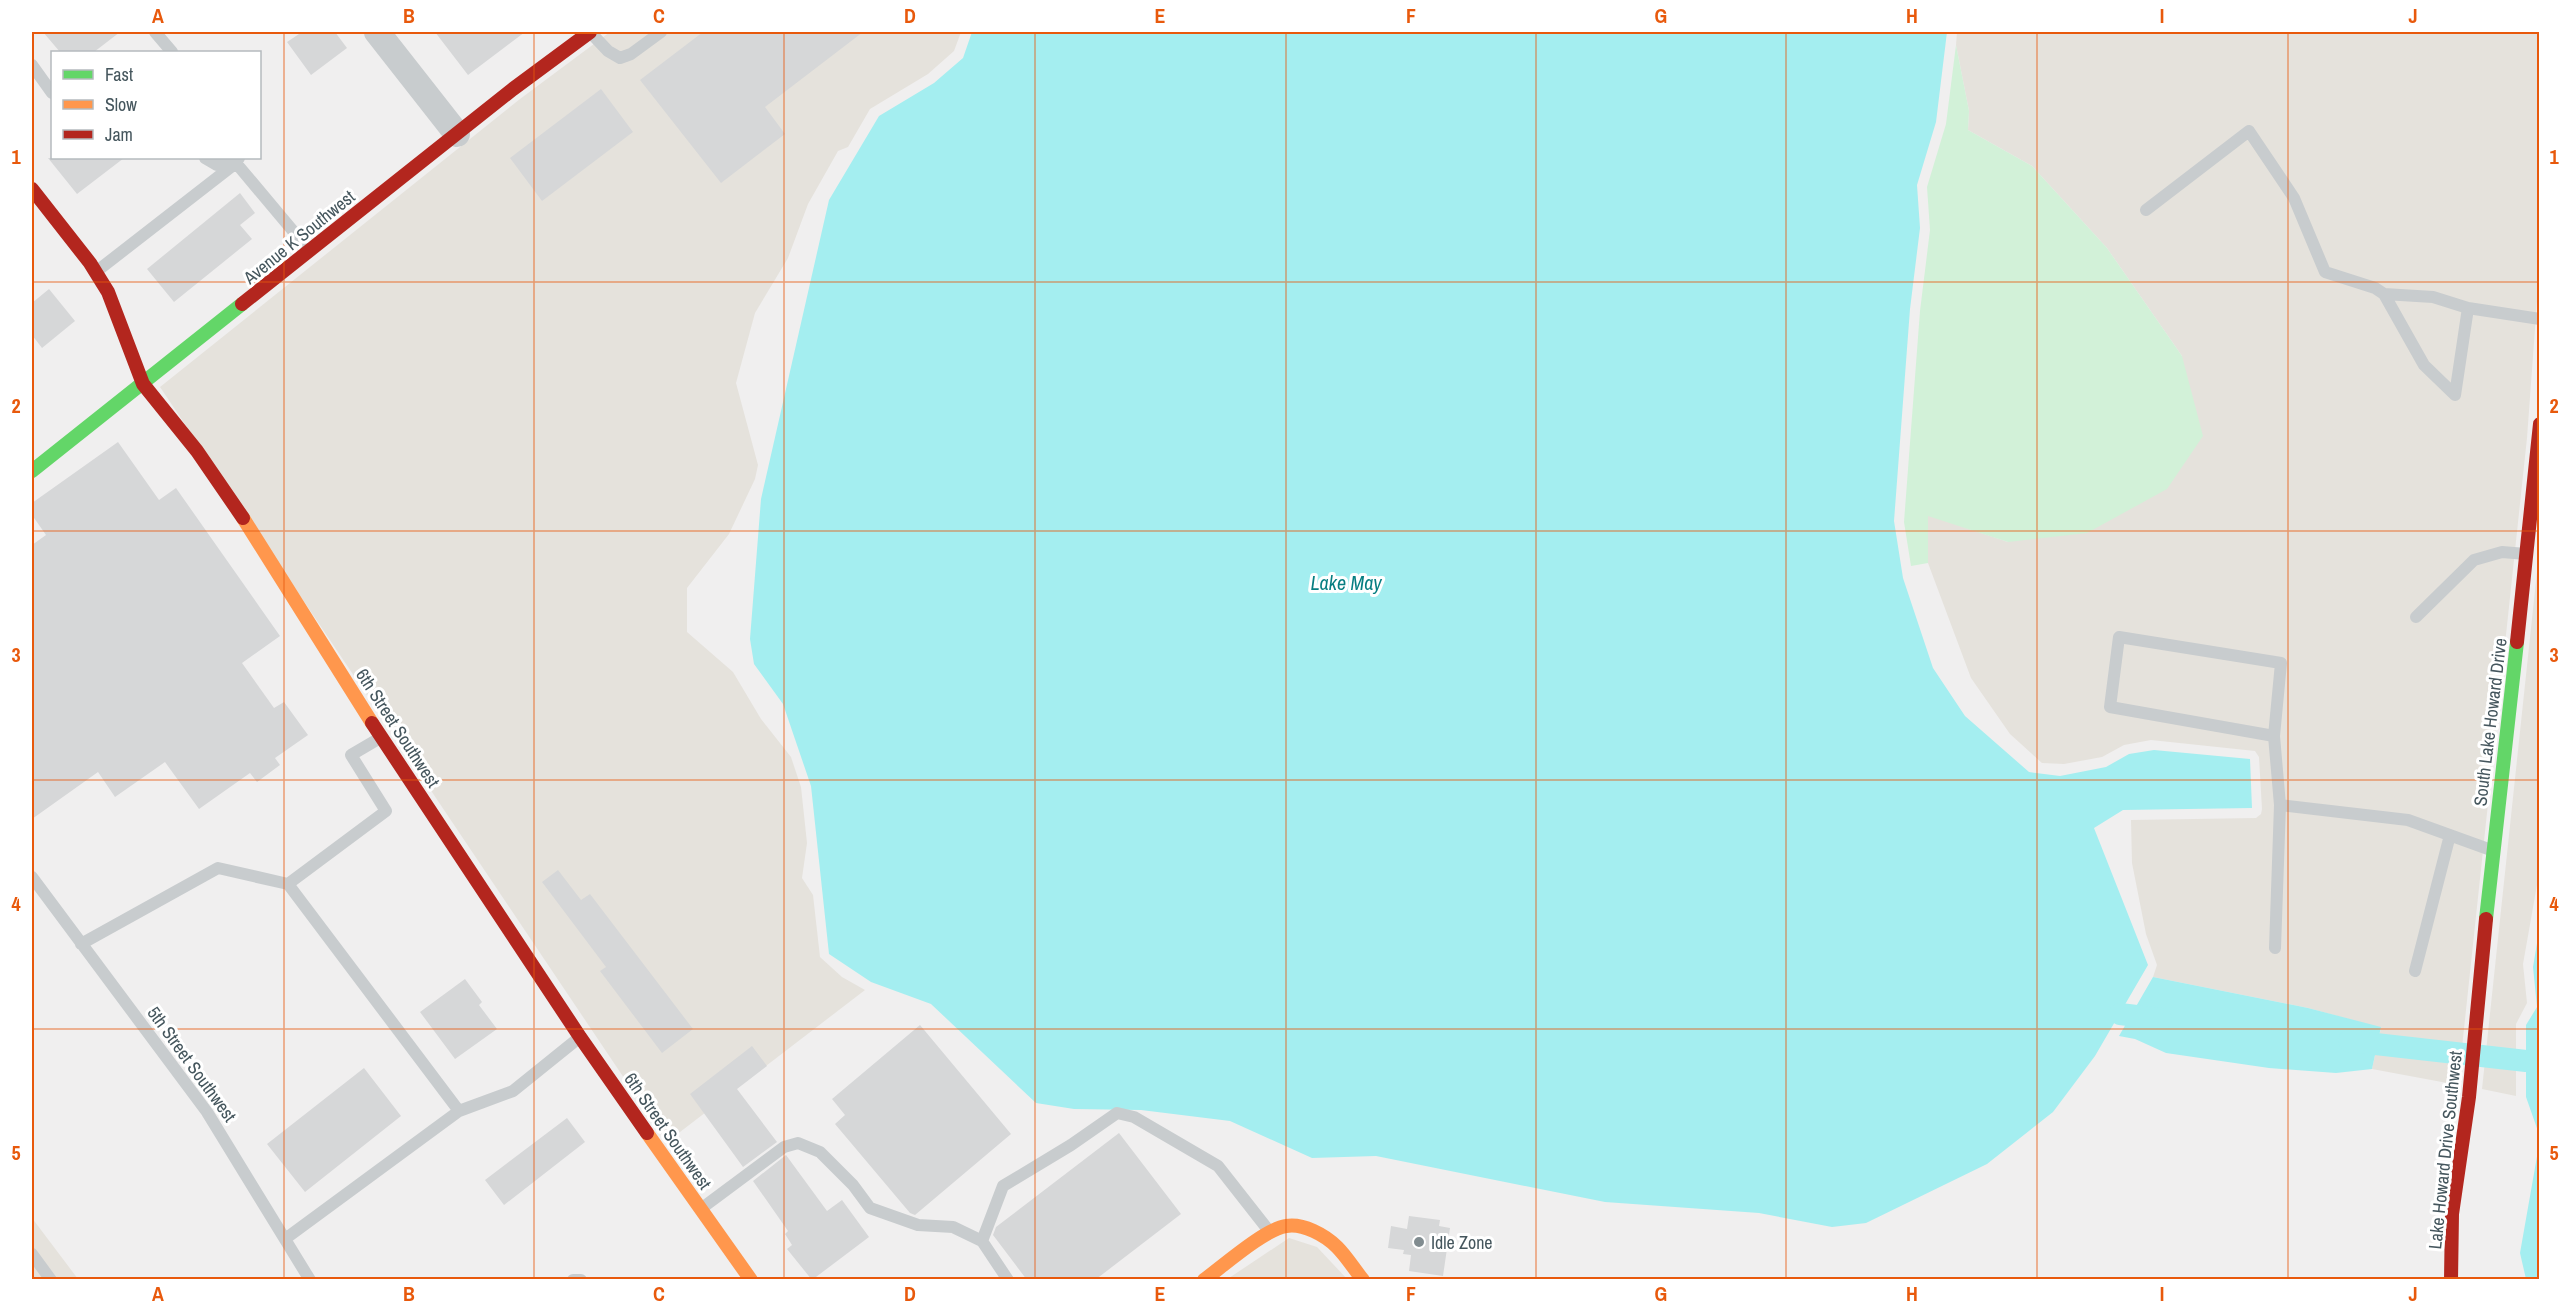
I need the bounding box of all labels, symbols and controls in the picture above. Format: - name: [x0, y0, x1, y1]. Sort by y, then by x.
- text: A: [152, 2, 164, 29]
- text: B: [403, 2, 415, 29]
- text: C: [653, 2, 665, 29]
- text: D: [904, 2, 916, 29]
- text: E: [1155, 2, 1166, 29]
- text: F: [1406, 2, 1416, 29]
- text: G: [1655, 2, 1667, 29]
- text: H: [1906, 2, 1918, 29]
- text: I: [2160, 2, 2164, 29]
- text: J: [2408, 2, 2418, 29]
- legend: [51, 51, 261, 159]
- text: Fast: [105, 62, 133, 87]
- text: Slow: [105, 92, 137, 117]
- text: Jam: [105, 122, 133, 147]
- text: 1: [11, 143, 21, 170]
- text: 1: [2549, 143, 2559, 170]
- street label: Avenue K Southwest: [237, 184, 360, 290]
- text: 2: [11, 392, 21, 419]
- text: 2: [2549, 392, 2559, 419]
- water label: Lake May: [1310, 569, 1382, 596]
- street label: South Lake Howard Drive: [2467, 637, 2513, 807]
- text: 3: [11, 641, 21, 668]
- text: 3: [2549, 641, 2559, 668]
- street label: 6th Street Southwest: [350, 664, 446, 792]
- text: 4: [11, 890, 21, 917]
- text: 4: [2549, 890, 2559, 917]
- street label: 5th Street Southwest: [142, 1001, 242, 1127]
- street label: Lake Howard Drive Southwest: [2422, 1050, 2468, 1250]
- street label: 6th Street Southwest: [618, 1068, 718, 1194]
- text: 5: [11, 1139, 21, 1166]
- text: 5: [2549, 1139, 2559, 1166]
- place label: Idle Zone: [1431, 1230, 1493, 1255]
- marker: Idle Zone: [1412, 1235, 1426, 1249]
- text: A: [152, 1280, 164, 1307]
- text: B: [403, 1280, 415, 1307]
- text: C: [653, 1280, 665, 1307]
- text: D: [904, 1280, 916, 1307]
- text: E: [1155, 1280, 1166, 1307]
- text: F: [1406, 1280, 1416, 1307]
- text: G: [1655, 1280, 1667, 1307]
- text: H: [1906, 1280, 1918, 1307]
- text: I: [2160, 1280, 2164, 1307]
- text: J: [2408, 1280, 2418, 1307]

